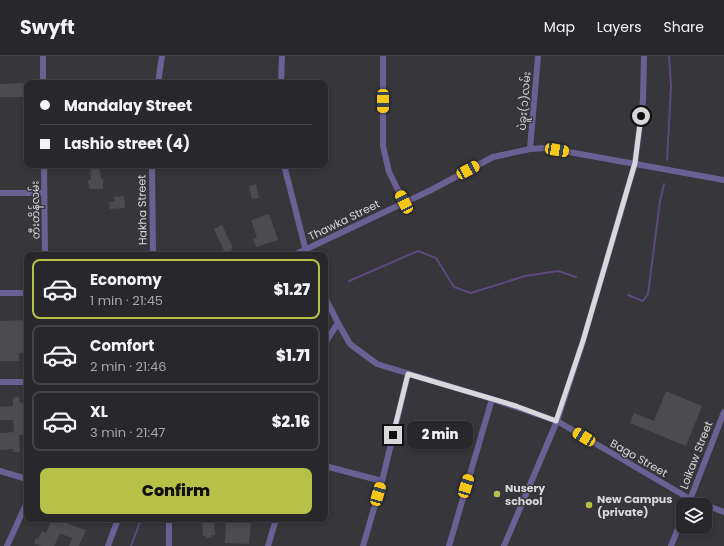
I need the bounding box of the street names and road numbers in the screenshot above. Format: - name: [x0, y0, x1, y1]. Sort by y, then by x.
- street label: ပဲခူး(၁)လမ်း: [513, 71, 536, 131]
- street label: Hakha Street: [133, 175, 151, 245]
- street label: တီးတိန်လမ်း: [26, 180, 45, 239]
- street label: Thawka Street: [306, 196, 382, 244]
- street label: Loikaw Street: [676, 419, 716, 491]
- street label: Bago Street: [607, 435, 671, 481]

